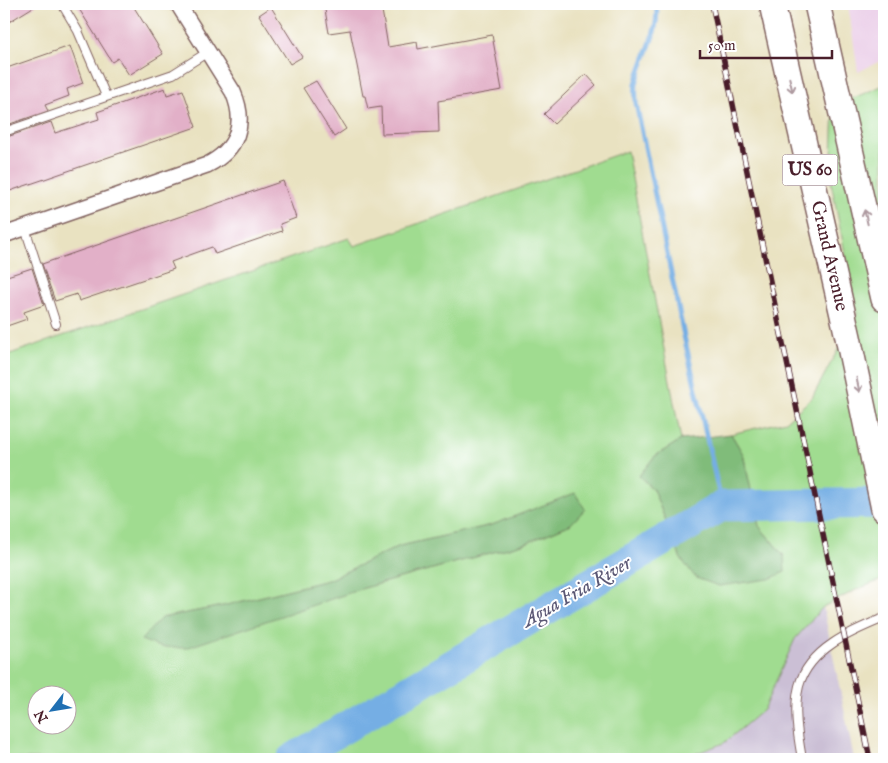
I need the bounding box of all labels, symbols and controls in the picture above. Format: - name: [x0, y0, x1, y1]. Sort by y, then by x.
- scale bar: [700, 28, 833, 60]
- text: 50 m: [708, 36, 736, 55]
- one-way arrow: [787, 77, 796, 93]
- road number: US 60: [782, 154, 838, 186]
- street label: Grand Avenue: [805, 198, 853, 314]
- one-way arrow: [861, 209, 870, 225]
- one-way arrow: [854, 376, 863, 392]
- water label: Agua Fria River: [516, 550, 638, 635]
- north arrow: [28, 686, 78, 736]
- text: N: [31, 706, 53, 727]

